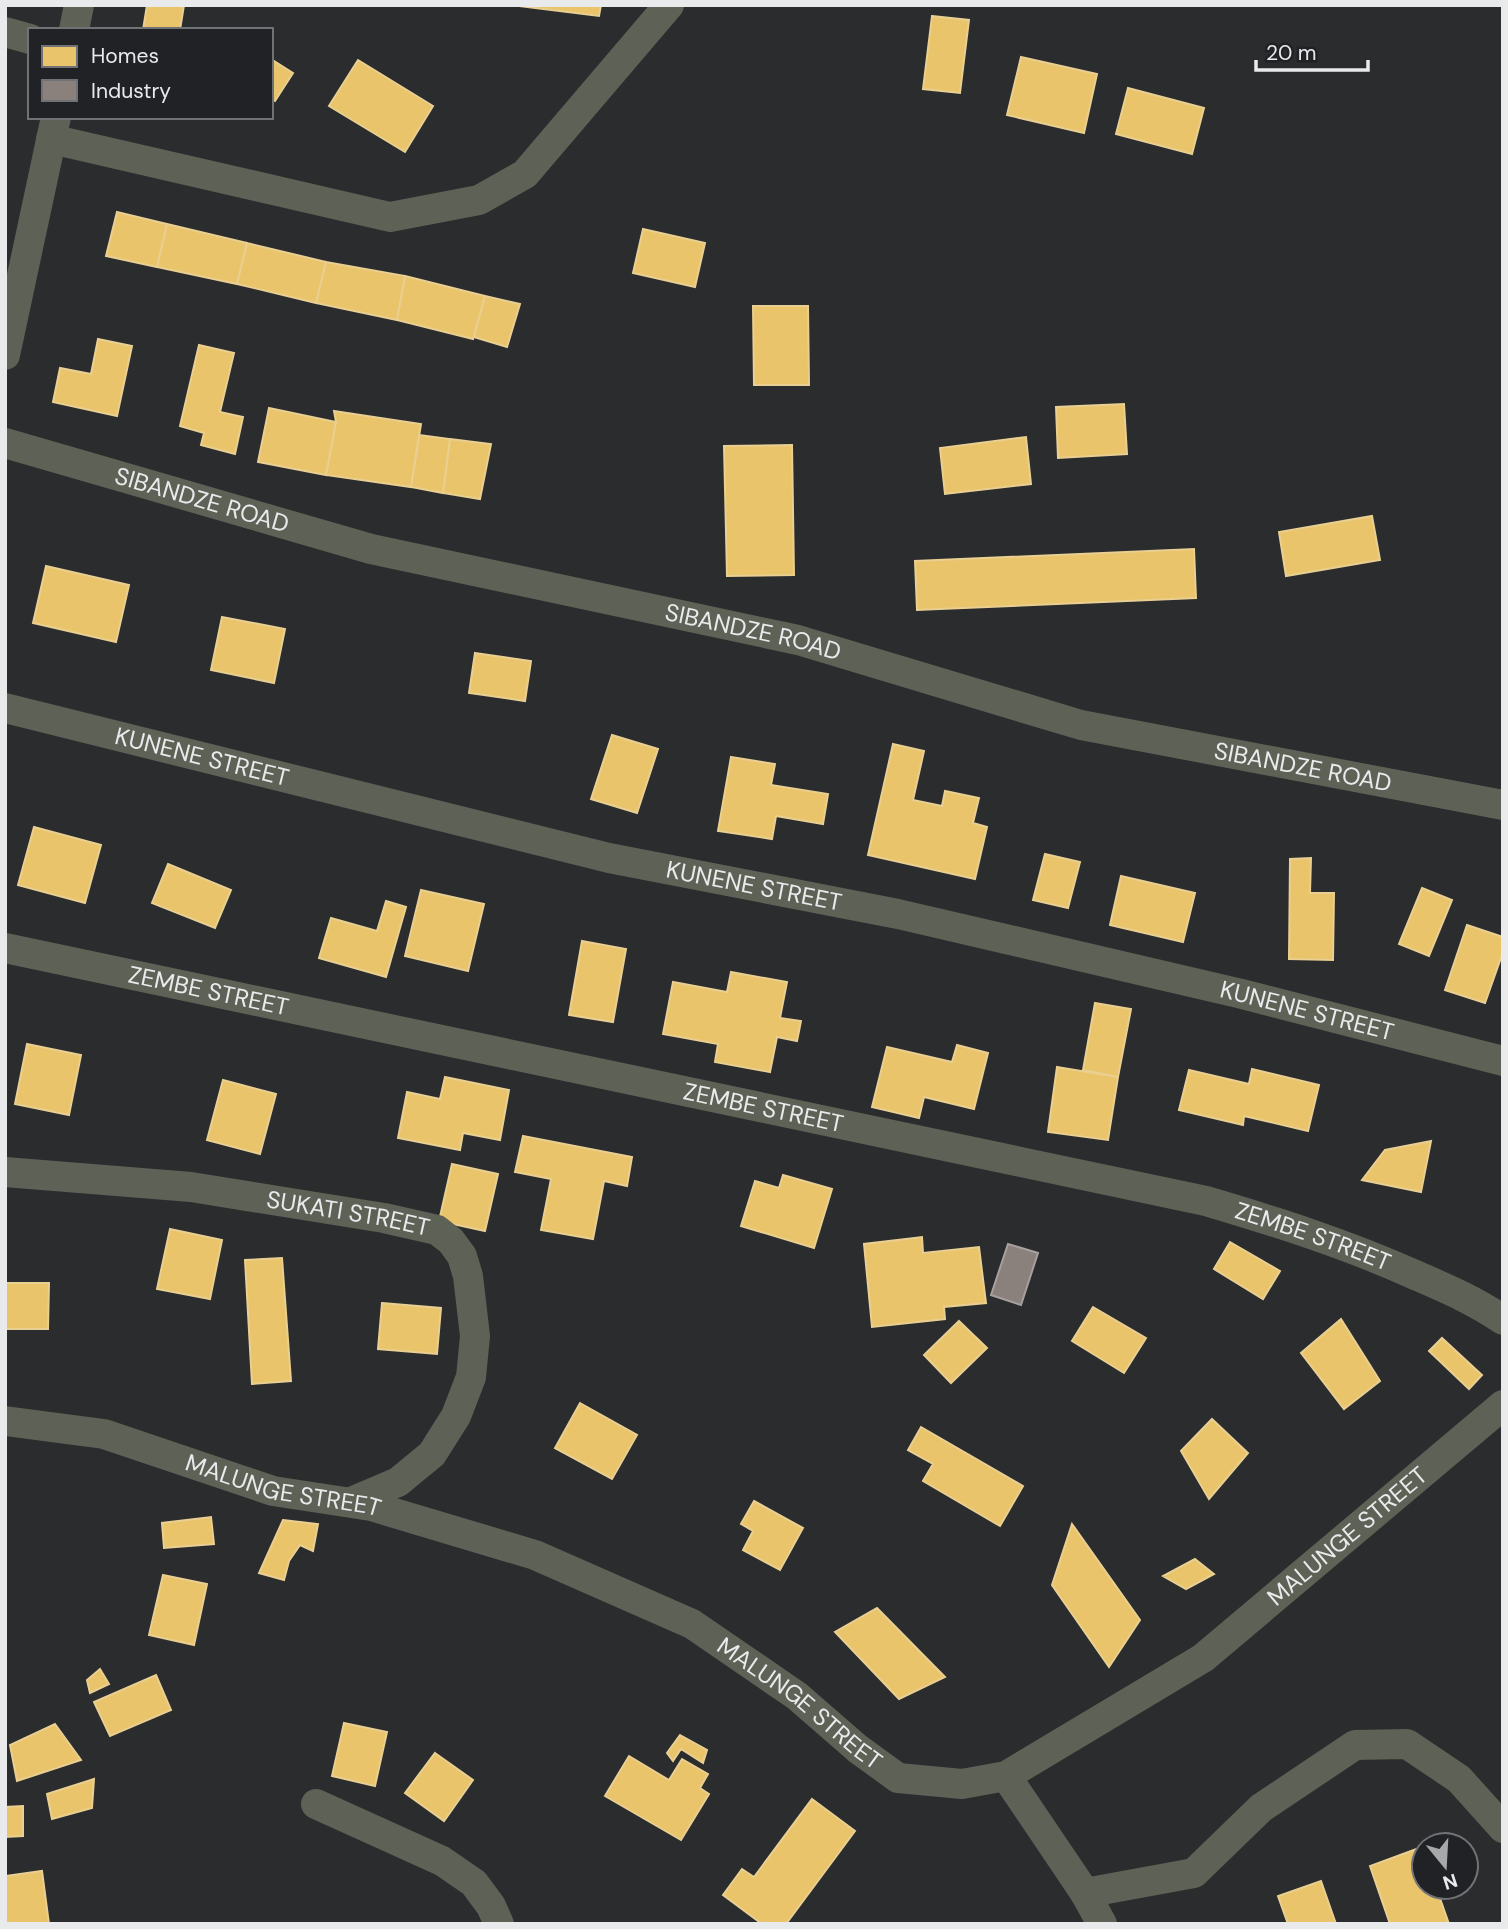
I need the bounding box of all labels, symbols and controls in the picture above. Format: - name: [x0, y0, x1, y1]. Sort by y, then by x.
- legend: [28, 28, 273, 119]
- scale bar: [1256, 28, 1368, 72]
- text: 20 m: [1266, 39, 1317, 67]
- text: Homes: [91, 42, 159, 70]
- text: Industry: [91, 77, 171, 105]
- street label: SIBANDZE ROAD: [111, 460, 293, 539]
- street label: SIBANDZE ROAD: [662, 596, 845, 667]
- street label: KUNENE STREET: [112, 720, 292, 793]
- street label: SIBANDZE ROAD: [1212, 735, 1394, 799]
- street label: KUNENE STREET: [664, 853, 845, 918]
- street label: ZEMBE STREET: [126, 958, 292, 1022]
- street label: KUNENE STREET: [1217, 973, 1397, 1047]
- street label: ZEMBE STREET: [681, 1075, 846, 1139]
- street label: SUKATI STREET: [265, 1183, 433, 1243]
- street label: ZEMBE STREET: [1231, 1195, 1396, 1278]
- street label: MALUNGE STREET: [182, 1447, 385, 1523]
- street label: MALUNGE STREET: [1260, 1459, 1434, 1612]
- street label: MALUNGE STREET: [711, 1630, 888, 1776]
- north arrow: [1410, 1831, 1480, 1901]
- text: N: [1440, 1868, 1461, 1896]

